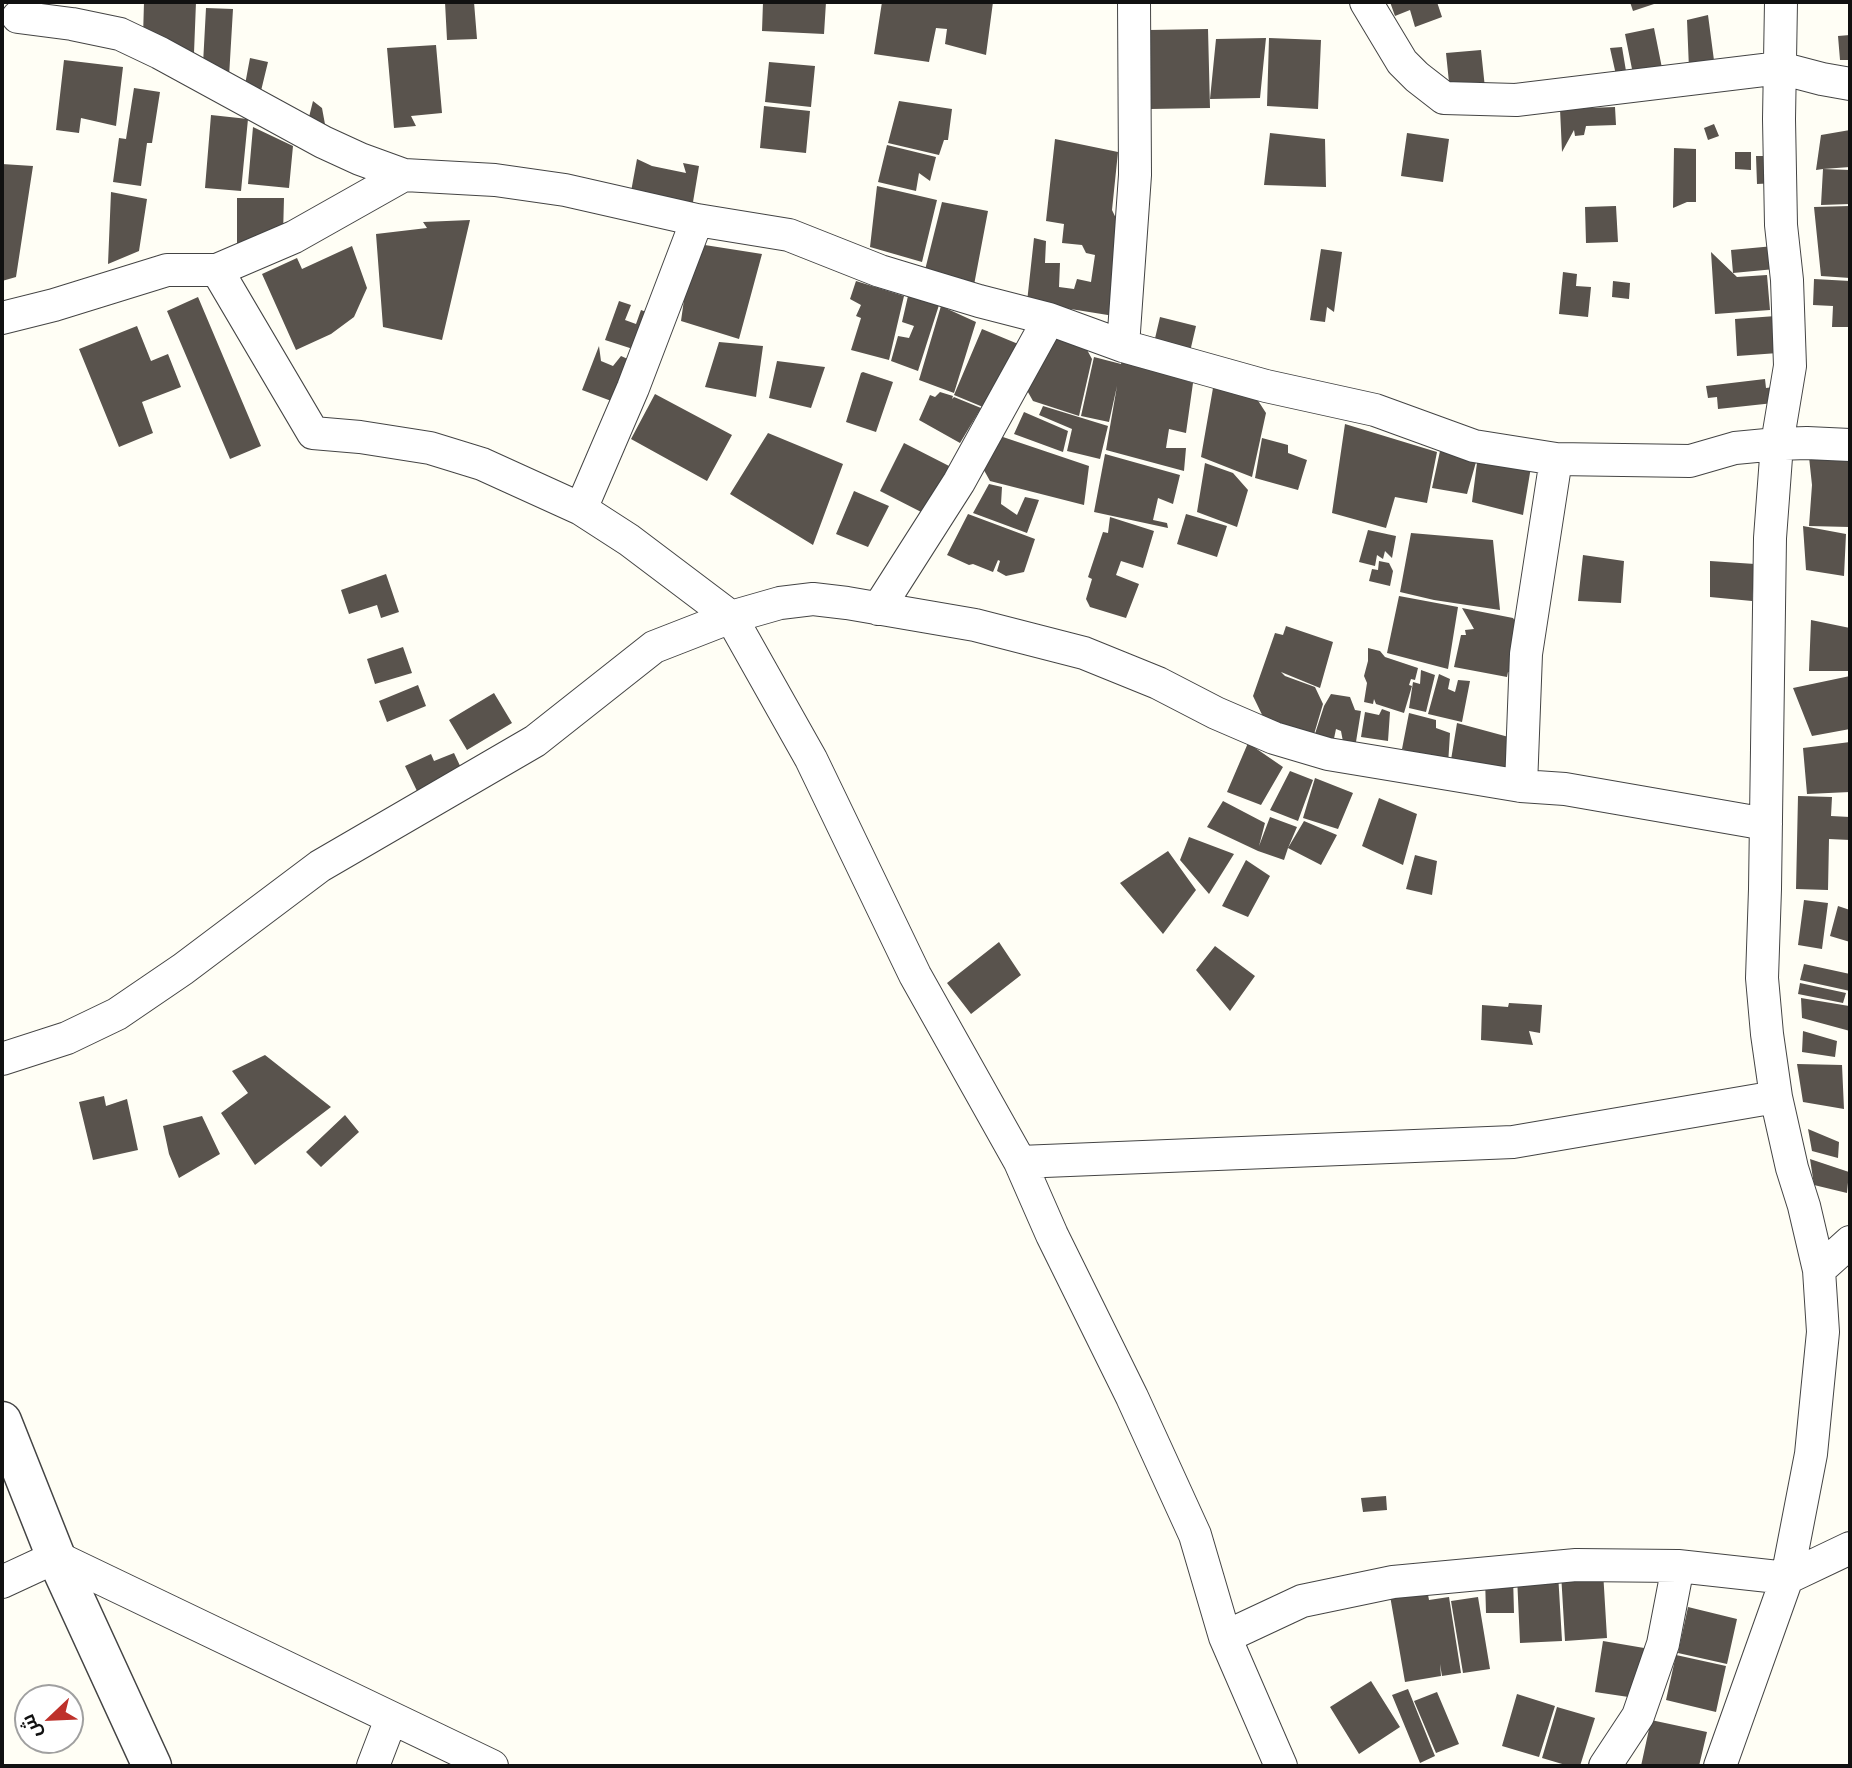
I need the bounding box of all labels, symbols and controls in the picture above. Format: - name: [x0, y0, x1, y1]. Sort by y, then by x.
- north arrow: [14, 1684, 84, 1754]
- text: ش: [17, 1711, 45, 1742]

